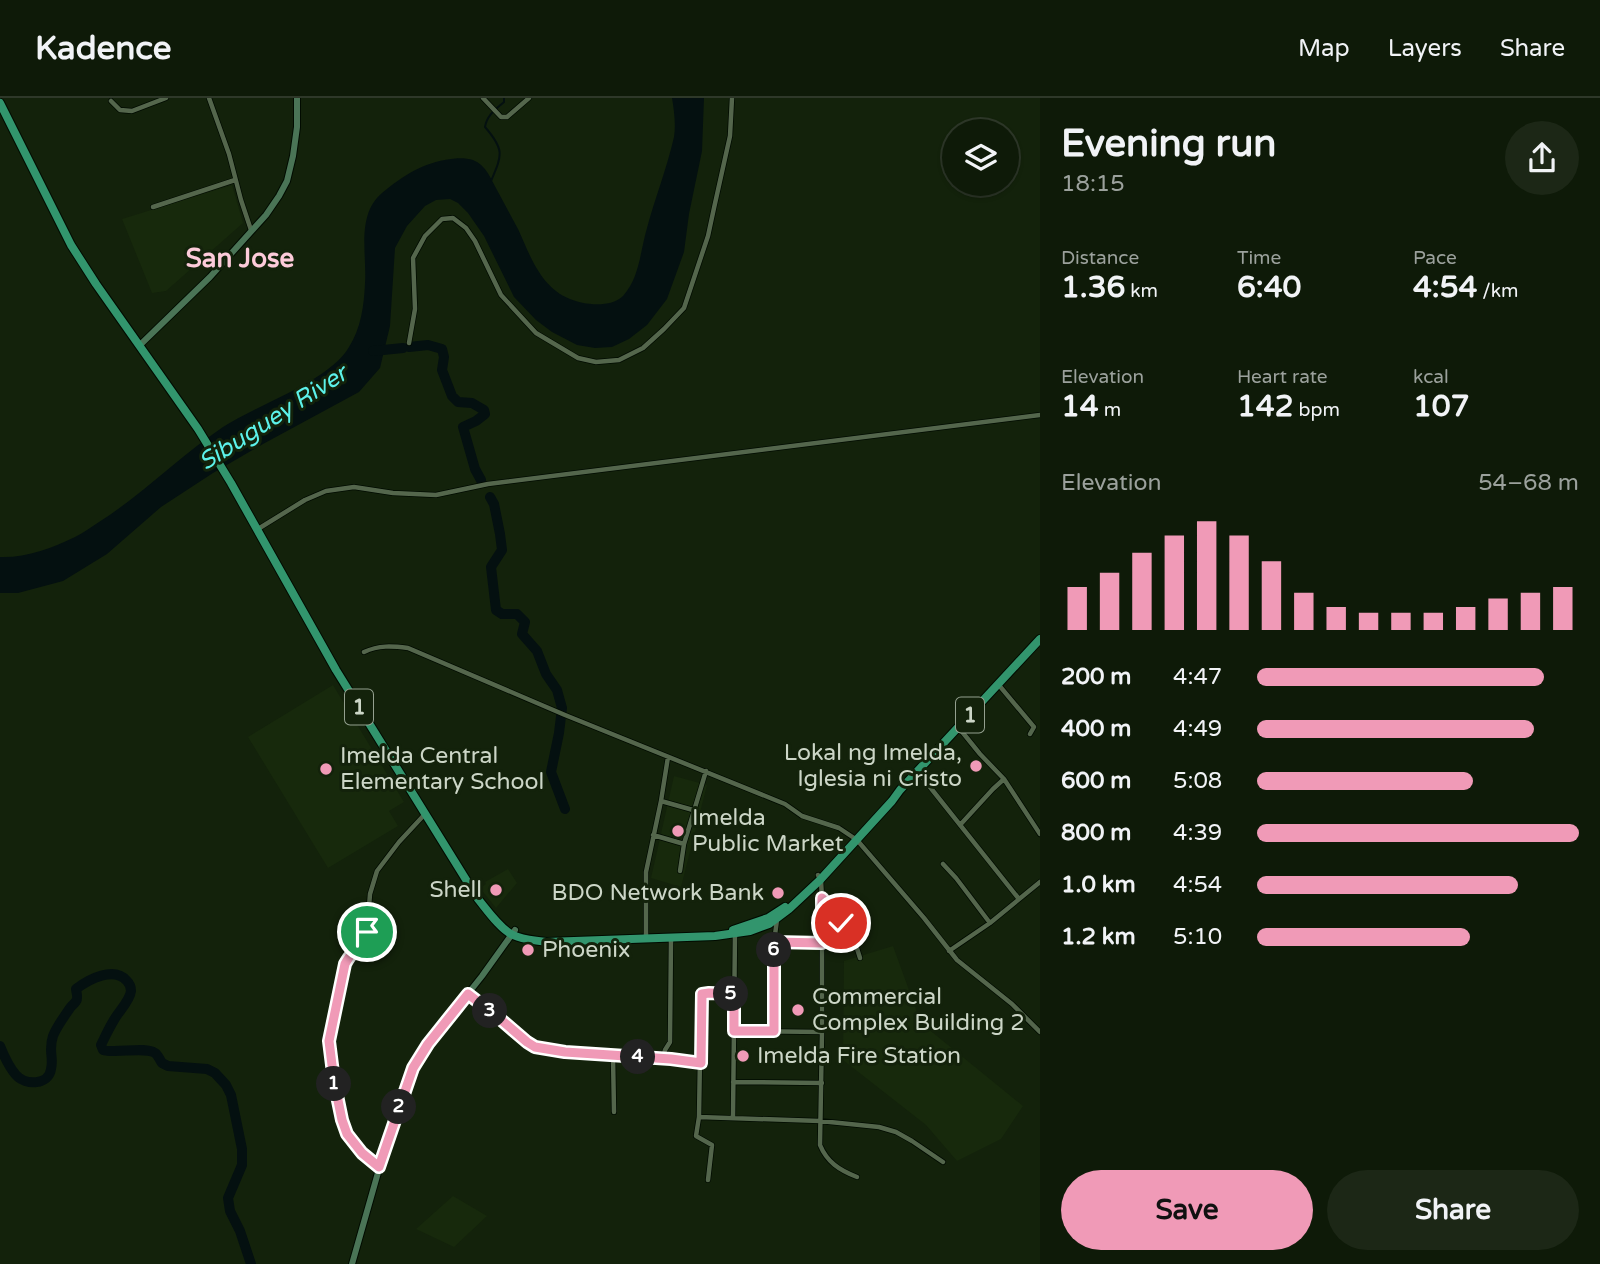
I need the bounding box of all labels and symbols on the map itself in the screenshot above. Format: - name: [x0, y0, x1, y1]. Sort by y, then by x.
- district label: San Jose: [186, 243, 294, 274]
- water label: Sibuguey River: [193, 358, 355, 477]
- road number: 1: [345, 690, 373, 724]
- road number: 1: [956, 698, 984, 732]
- place label: Lokal ng Imelda, Iglesia ni Cristo: [784, 739, 962, 793]
- place label: Imelda Central Elementary School: [340, 742, 544, 796]
- marker: Lokal ng Imelda, Iglesia ni Cristo: [968, 758, 984, 774]
- marker: Imelda Central Elementary School: [318, 761, 334, 777]
- place label: Imelda Public Market: [692, 804, 844, 858]
- marker: Imelda Public Market: [670, 823, 686, 839]
- place label: Shell: [430, 876, 482, 904]
- place label: BDO Network Bank: [552, 879, 764, 907]
- marker: Shell: [488, 882, 504, 898]
- marker: BDO Network Bank: [770, 885, 786, 901]
- pin: [811, 893, 871, 953]
- pin: [337, 902, 397, 962]
- pin: 6: [756, 932, 792, 968]
- place label: Phoenix: [542, 936, 631, 964]
- marker: Phoenix: [520, 942, 536, 958]
- pin: 5: [714, 976, 748, 1012]
- place label: Commercial Complex Building 2: [812, 983, 1025, 1037]
- pin: 3: [472, 993, 508, 1028]
- marker: Commercial Complex Building 2: [790, 1002, 806, 1018]
- pin: 4: [620, 1040, 656, 1074]
- place label: Imelda Fire Station: [757, 1042, 961, 1070]
- marker: Imelda Fire Station: [735, 1048, 751, 1064]
- pin: 1: [316, 1066, 352, 1102]
- pin: 2: [382, 1090, 416, 1124]

